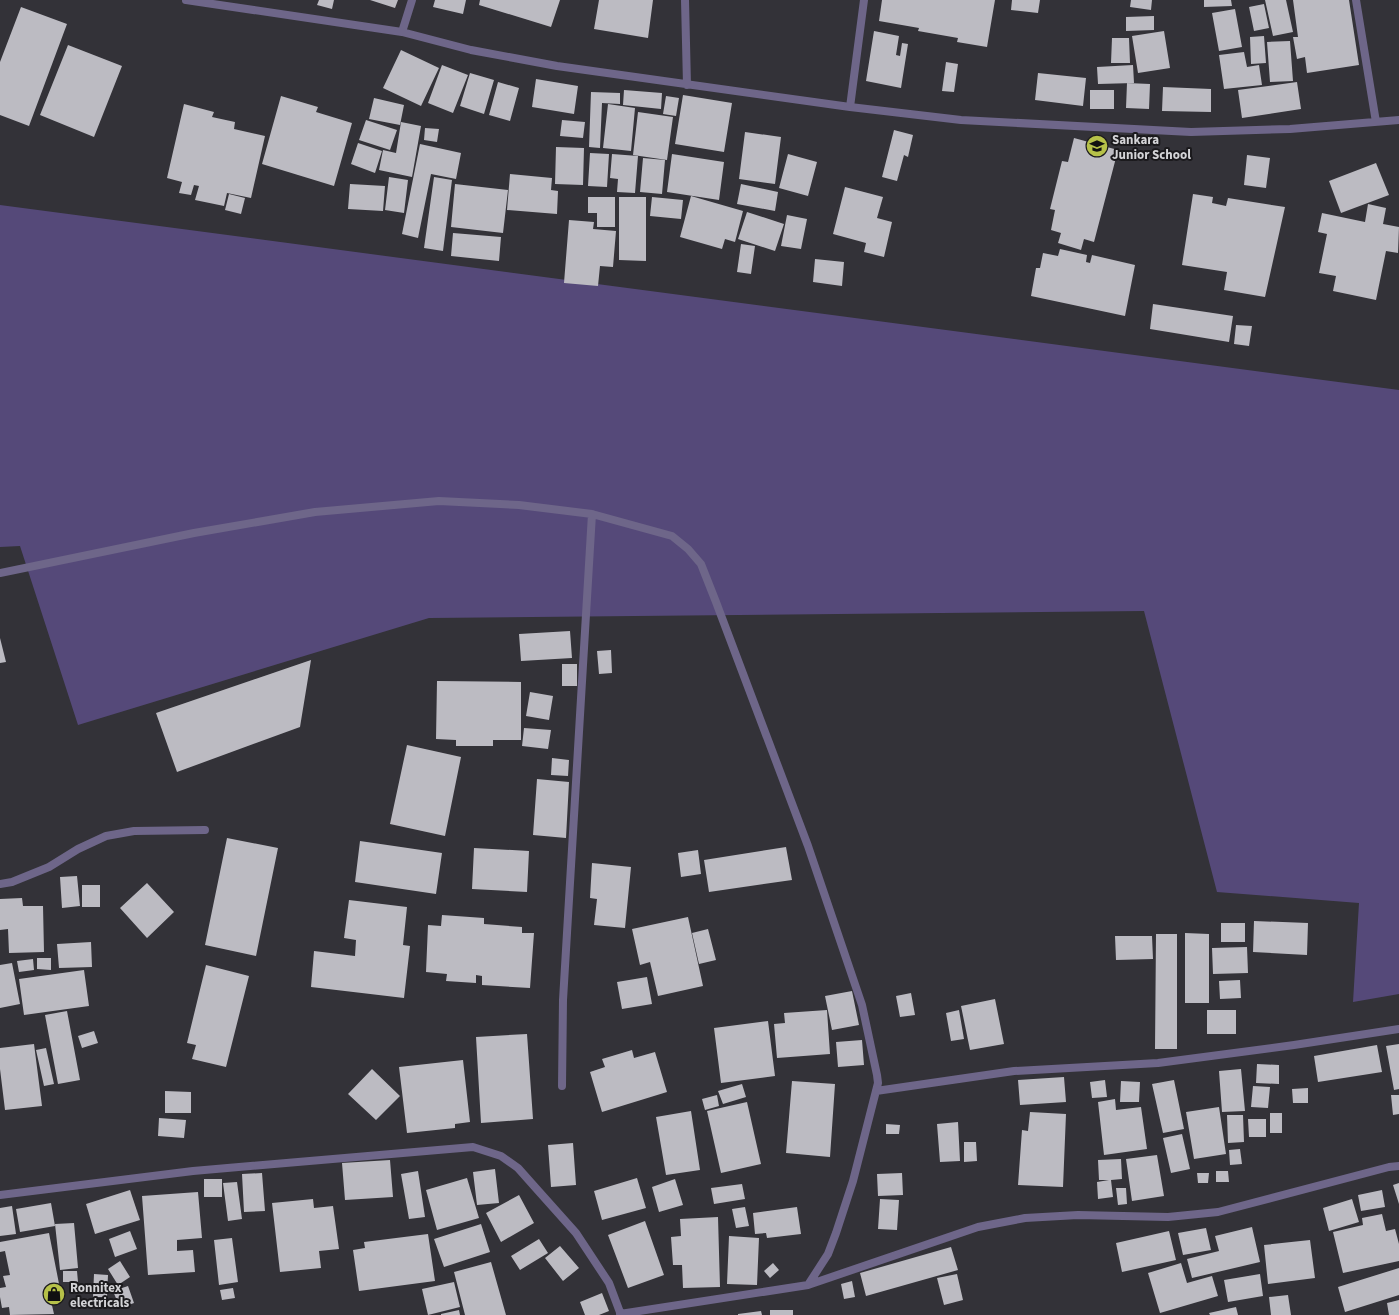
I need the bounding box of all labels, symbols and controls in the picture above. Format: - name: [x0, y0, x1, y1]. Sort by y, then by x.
- place label: Sankara Junior School: [1112, 131, 1191, 164]
- school or university icon: Sankara Junior School: [1084, 133, 1110, 159]
- place label: Ronnitex electricals: [70, 1279, 129, 1312]
- shop icon: Ronnitex electricals: [41, 1281, 67, 1307]

